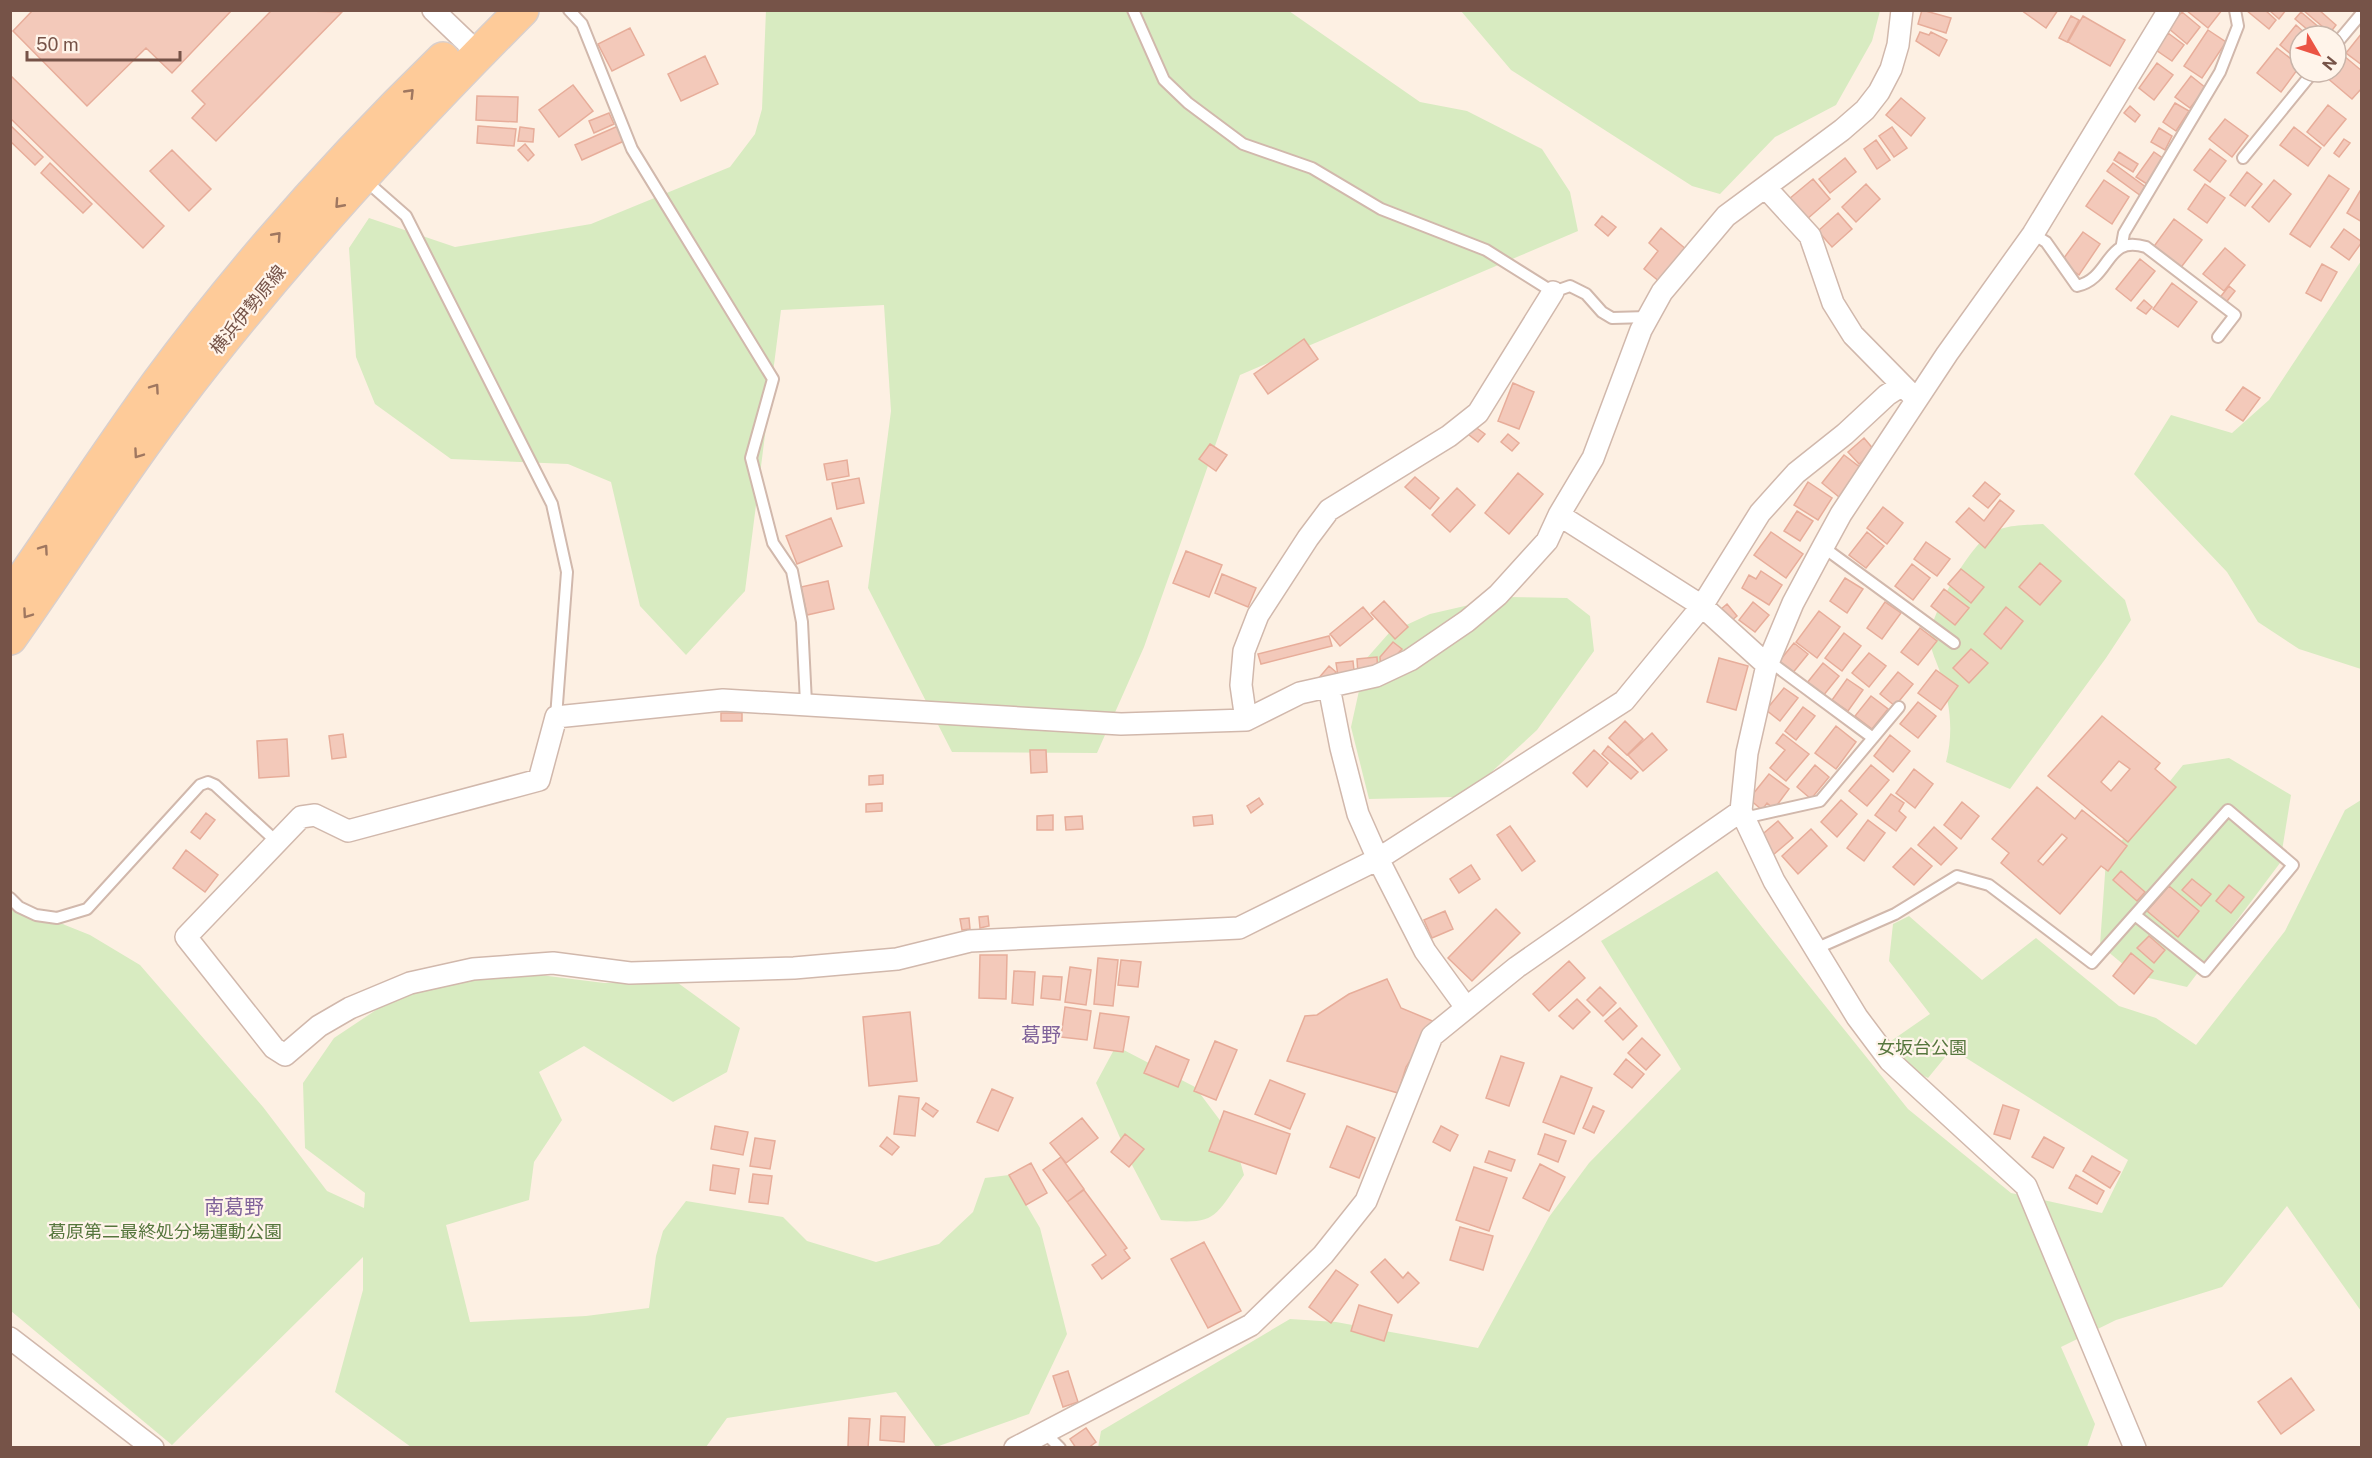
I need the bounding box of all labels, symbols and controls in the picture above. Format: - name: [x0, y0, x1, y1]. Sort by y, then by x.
- scale bar: [27, 24, 180, 62]
- north arrow: [2288, 24, 2348, 84]
- text: 50 m: [36, 34, 79, 55]
- text: N: [2318, 52, 2341, 74]
- one-way arrow: [402, 90, 413, 101]
- one-way arrow: [335, 197, 346, 208]
- one-way arrow: [270, 233, 281, 243]
- street label: 横浜伊勢原線: [205, 261, 290, 358]
- one-way arrow: [148, 384, 159, 395]
- one-way arrow: [134, 448, 145, 459]
- one-way arrow: [37, 544, 48, 555]
- one-way arrow: [23, 608, 34, 619]
- district label: 葛野: [1021, 1023, 1061, 1047]
- park label: 女坂台公園: [1877, 1037, 1967, 1058]
- district label: 南葛野: [204, 1195, 264, 1219]
- park label: 葛原第二最終処分場運動公園: [48, 1221, 282, 1242]

